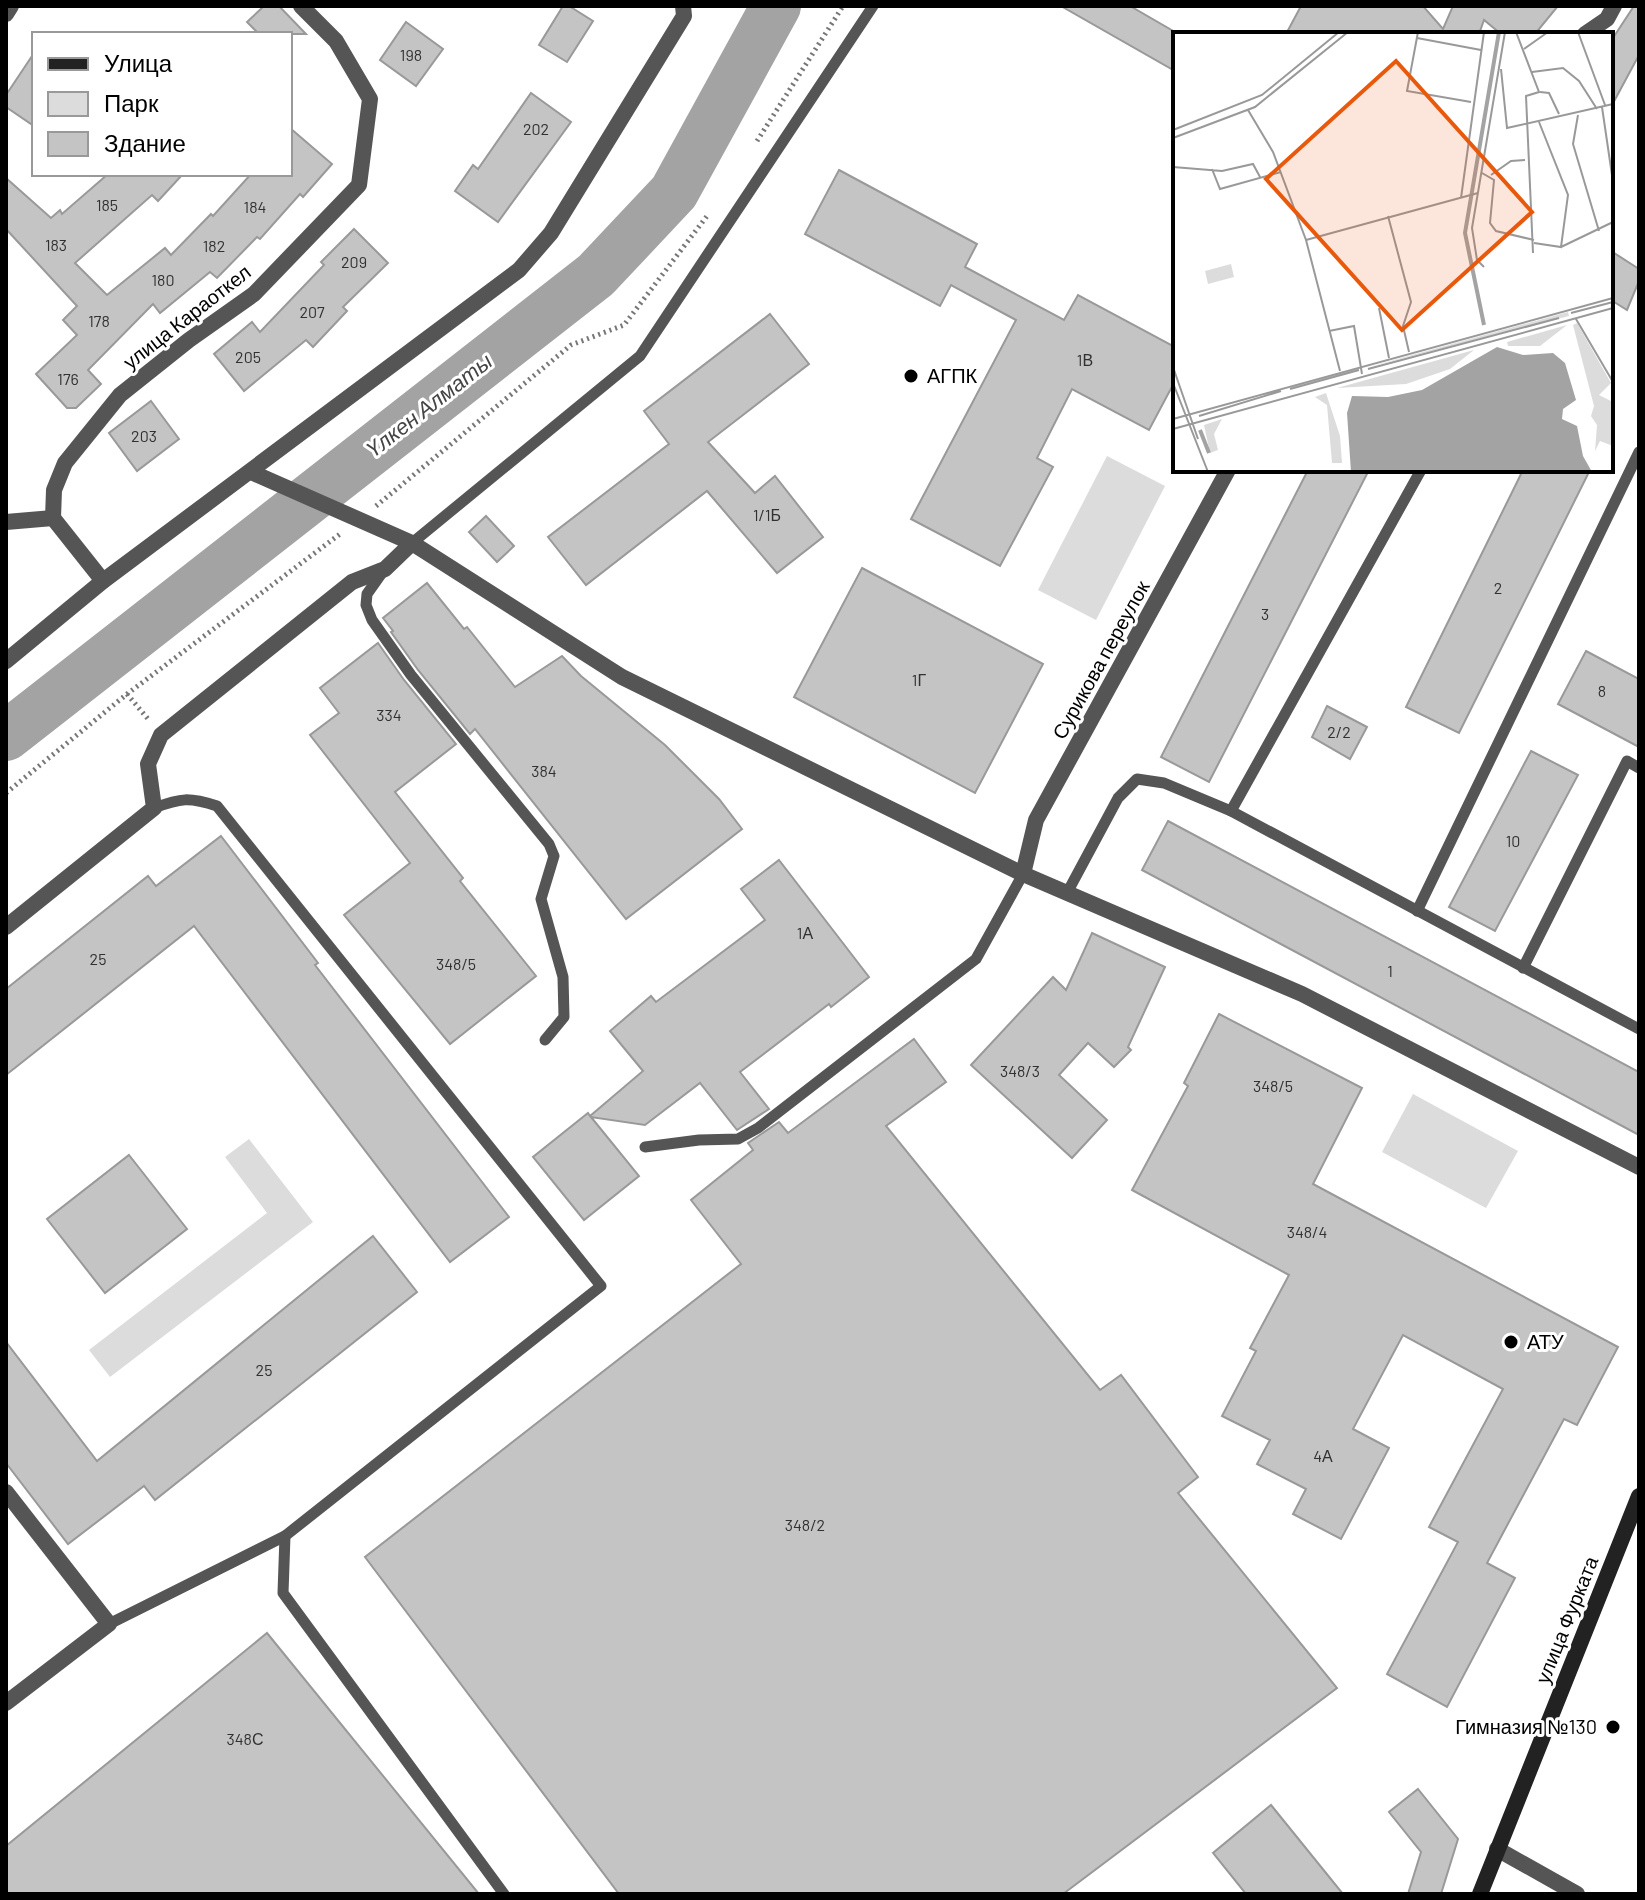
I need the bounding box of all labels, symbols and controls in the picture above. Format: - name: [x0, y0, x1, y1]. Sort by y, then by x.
- legend: [32, 32, 292, 176]
- inset map: [1173, 32, 1613, 472]
- house number: 198: [400, 45, 422, 64]
- text: Улица: [104, 48, 173, 77]
- text: Парк: [104, 88, 159, 117]
- house number: 202: [523, 119, 549, 138]
- text: Здание: [104, 128, 186, 157]
- house number: 185: [96, 195, 118, 214]
- house number: 184: [244, 197, 266, 216]
- house number: 183: [45, 235, 67, 254]
- house number: 182: [203, 236, 225, 255]
- house number: 209: [341, 252, 367, 271]
- street label: улица Караоткел: [118, 259, 255, 373]
- house number: 180: [152, 270, 174, 289]
- house number: 207: [299, 302, 325, 321]
- house number: 178: [88, 311, 110, 330]
- house number: 205: [235, 347, 261, 366]
- water label: Үлкен Алматы: [360, 347, 496, 461]
- house number: 1В: [1077, 350, 1093, 369]
- place label: АГПК: [927, 363, 978, 387]
- marker: АГПК: [902, 367, 920, 385]
- house number: 176: [57, 369, 79, 388]
- house number: 203: [131, 426, 157, 445]
- house number: 1/1Б: [753, 505, 781, 524]
- street label: Сурикова переулок: [1047, 576, 1154, 743]
- house number: 2: [1494, 578, 1502, 597]
- house number: 3: [1261, 604, 1269, 623]
- house number: 1Г: [912, 670, 926, 689]
- house number: 8: [1598, 681, 1606, 700]
- house number: 334: [376, 705, 402, 724]
- house number: 2/2: [1327, 722, 1351, 741]
- house number: 384: [531, 761, 557, 780]
- house number: 10: [1506, 831, 1520, 850]
- house number: 1А: [797, 923, 813, 942]
- house number: 25: [90, 949, 106, 968]
- house number: 348/5: [436, 954, 476, 973]
- house number: 1: [1387, 961, 1393, 980]
- house number: 348/3: [1000, 1061, 1040, 1080]
- house number: 348/5: [1253, 1076, 1293, 1095]
- house number: 348/4: [1287, 1222, 1327, 1241]
- place label: АТУ: [1527, 1329, 1564, 1353]
- marker: АТУ: [1502, 1333, 1520, 1351]
- house number: 25: [256, 1360, 272, 1379]
- house number: 4А: [1313, 1446, 1333, 1465]
- house number: 348/2: [785, 1515, 825, 1534]
- street label: улица Фурката: [1530, 1552, 1603, 1687]
- place label: Гимназия №130: [1455, 1714, 1597, 1738]
- marker: Гимназия №130: [1604, 1718, 1622, 1736]
- house number: 348С: [227, 1729, 263, 1748]

